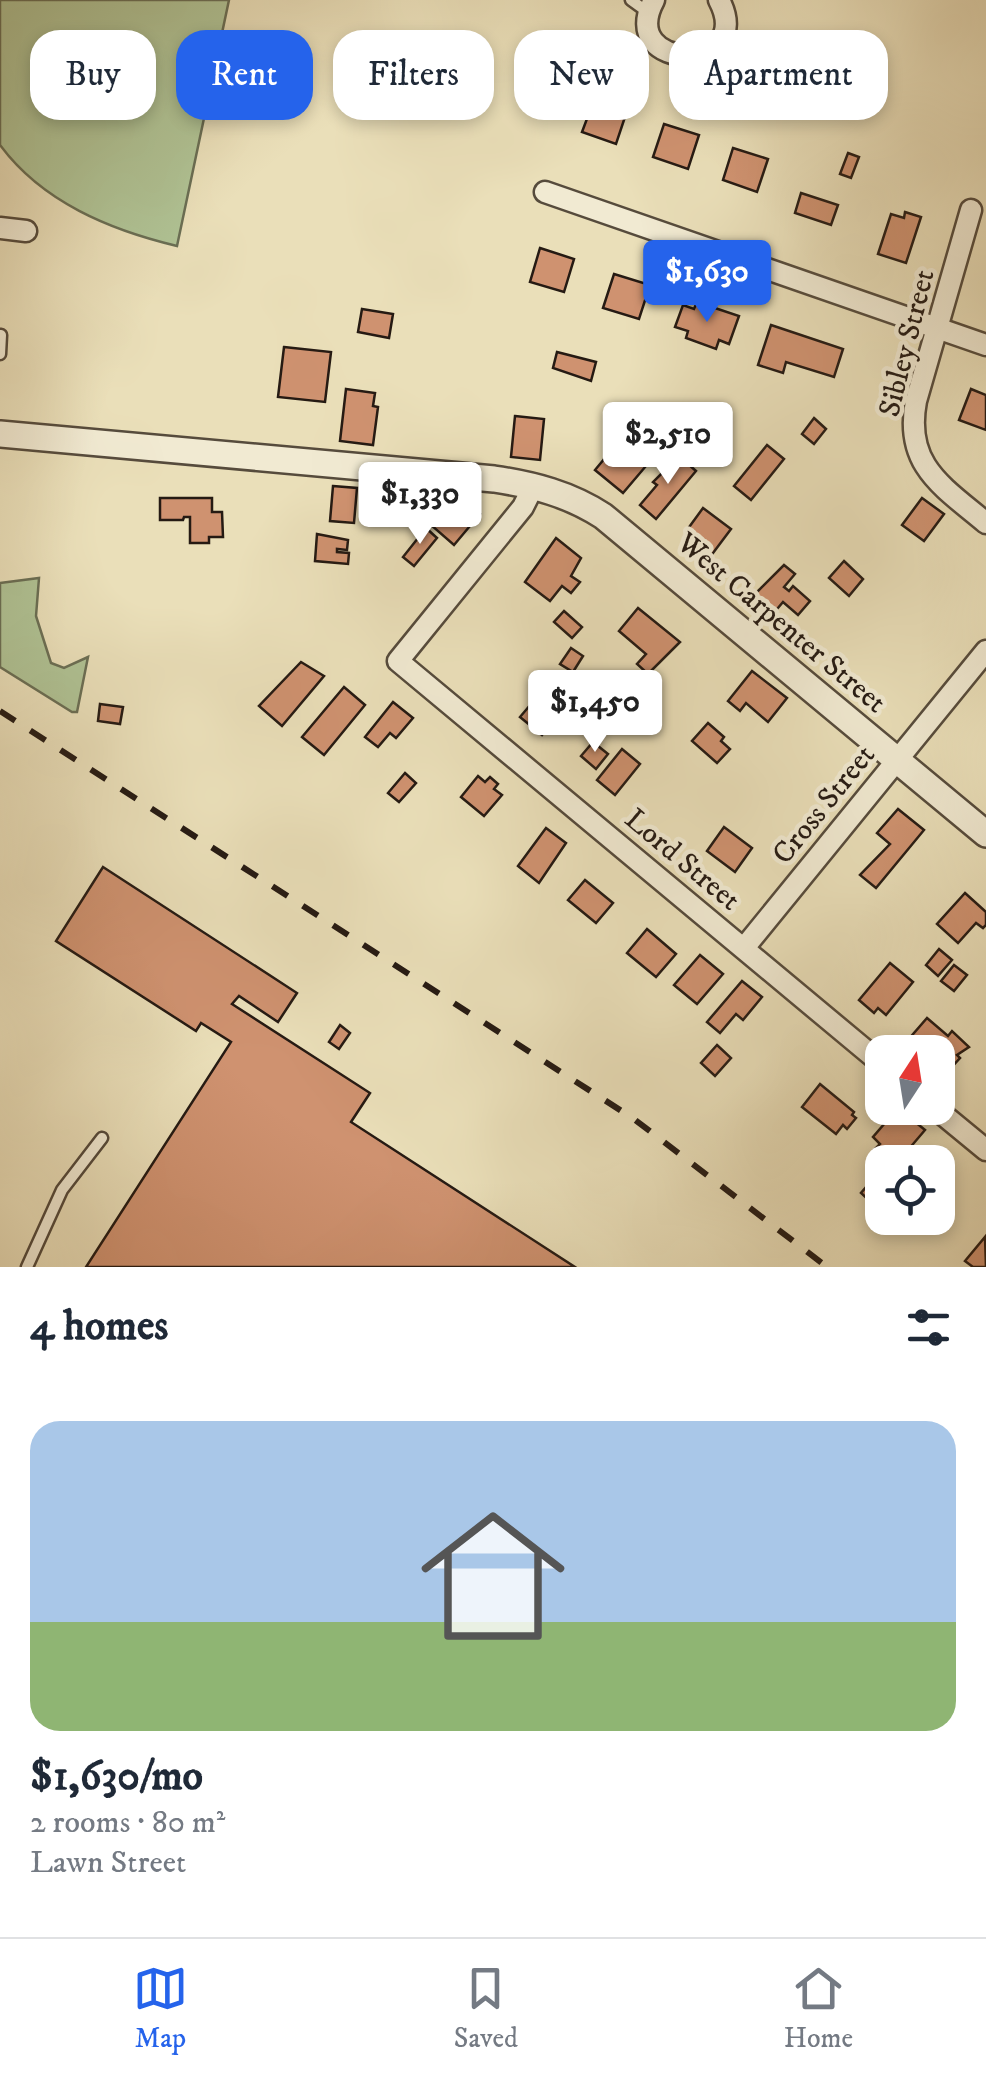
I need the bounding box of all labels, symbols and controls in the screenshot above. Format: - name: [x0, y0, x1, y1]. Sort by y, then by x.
- chip: Buy: [30, 30, 156, 120]
- chip: Rent: [176, 30, 313, 120]
- chip: Filters: [333, 30, 494, 120]
- chip: New: [514, 30, 649, 120]
- chip: Apartment: [669, 30, 888, 120]
- pin: $1,630: [626, 240, 788, 325]
- text: $1,630: [665, 252, 749, 292]
- street label: Sibley Street: [871, 266, 944, 421]
- pin: $2,510: [587, 402, 749, 487]
- text: $2,510: [625, 414, 711, 454]
- pin: $1,330: [339, 462, 501, 547]
- text: $1,330: [381, 474, 459, 514]
- street label: West Carpenter Street: [668, 524, 893, 722]
- pin: $1,450: [514, 670, 676, 755]
- text: $1,450: [550, 682, 640, 722]
- street label: Cross Street: [765, 738, 884, 872]
- street label: Lord Street: [617, 801, 747, 919]
- north arrow: [865, 1035, 955, 1125]
- map controls: [865, 1035, 955, 1235]
- button: locate: [865, 1145, 955, 1235]
- icon: filters: [901, 1300, 956, 1355]
- text: 4 homes: [30, 1301, 168, 1353]
- icon: home: [403, 1486, 583, 1666]
- text: $1,630/mo: [30, 1751, 203, 1803]
- text: 2 rooms · 80 m²: [30, 1803, 225, 1843]
- text: Lawn Street: [30, 1843, 186, 1883]
- tab: Map: [133, 1961, 188, 2056]
- tab: Saved: [454, 1961, 518, 2056]
- tab: Home: [784, 1961, 853, 2056]

